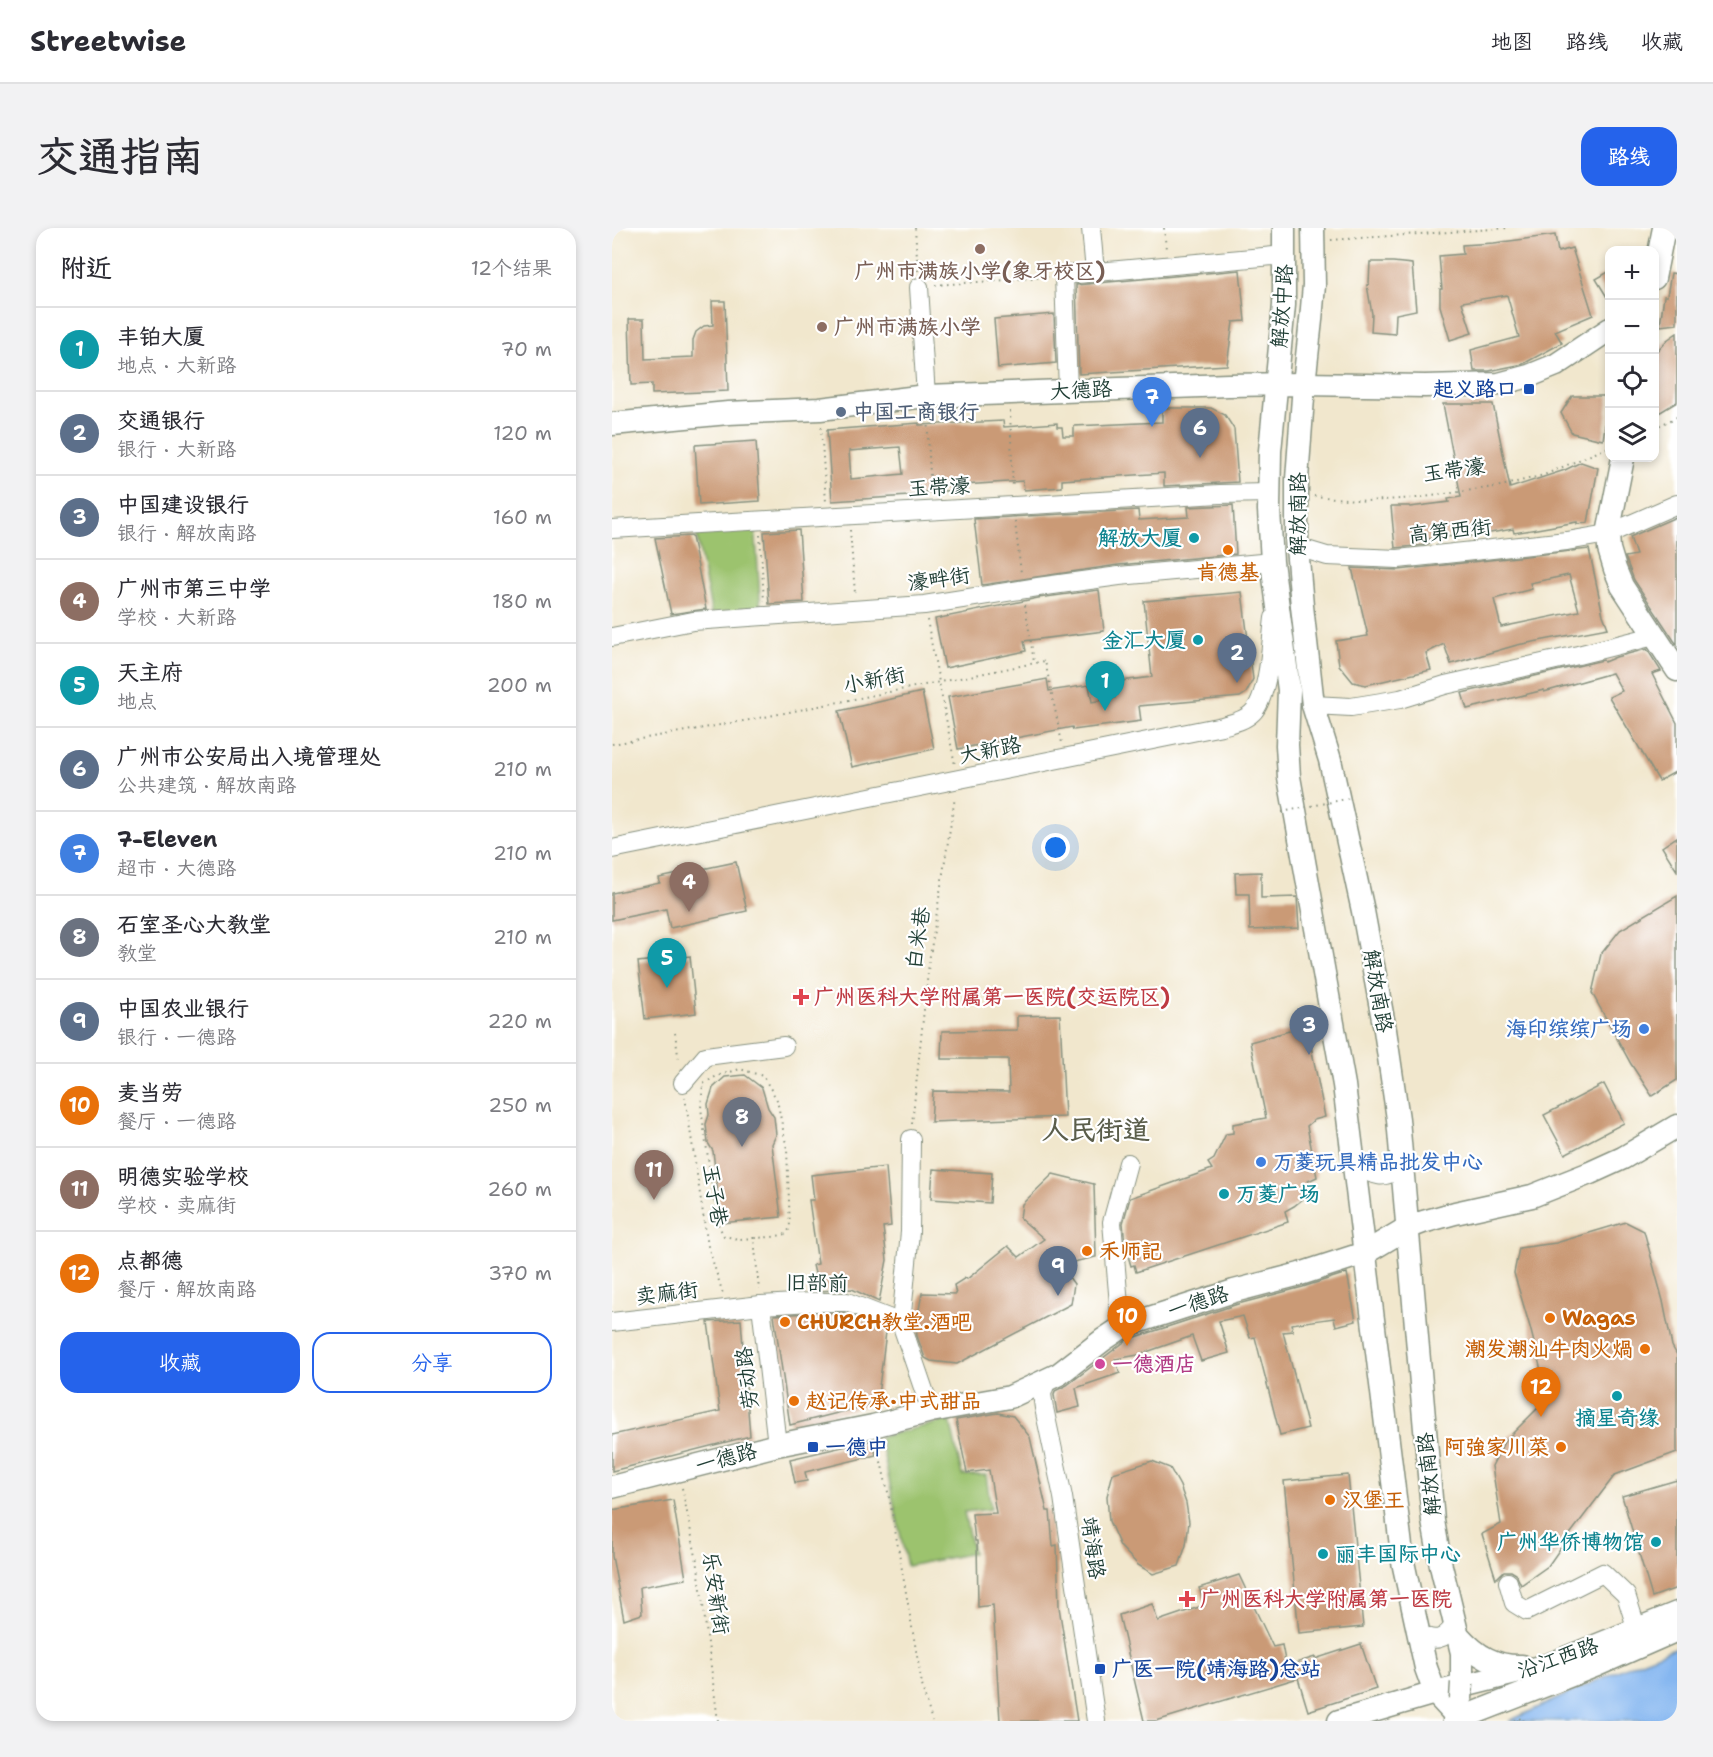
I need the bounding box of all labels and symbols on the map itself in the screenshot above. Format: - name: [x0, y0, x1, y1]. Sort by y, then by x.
- marker: 广州市满族小学(象牙校区): [973, 242, 987, 256]
- place label: 广州市满族小学(象牙校区): [854, 257, 1106, 285]
- street label: 解放中路: [1265, 263, 1299, 349]
- place label: 广州市满族小学: [834, 313, 981, 341]
- marker: 广州市满族小学: [815, 320, 829, 334]
- street label: 大德路: [1049, 374, 1113, 406]
- place label: 起义路口: [1433, 375, 1517, 403]
- pin: 7: [1132, 378, 1172, 427]
- marker: 起义路口: [1522, 382, 1536, 396]
- place label: 中国工商银行: [853, 398, 979, 426]
- marker: 中国工商银行: [834, 405, 848, 419]
- pin: 6: [1180, 408, 1220, 458]
- street label: 玉带濠: [1421, 452, 1487, 488]
- street label: 玉带濠: [907, 471, 971, 503]
- street label: 解放南路: [1284, 472, 1312, 556]
- street label: 高第西街: [1407, 513, 1493, 549]
- place label: 解放大厦: [1098, 524, 1182, 552]
- marker: 解放大厦: [1187, 531, 1201, 545]
- marker: 肯德基: [1221, 543, 1235, 557]
- place label: 肯德基: [1197, 558, 1260, 586]
- street label: 濠畔街: [906, 561, 972, 597]
- place label: 金汇大厦: [1102, 626, 1186, 654]
- marker: 金汇大厦: [1191, 633, 1205, 647]
- pin: 2: [1218, 634, 1256, 683]
- street label: 小新街: [840, 660, 908, 700]
- pin: 1: [1086, 662, 1124, 711]
- street label: 大新路: [956, 730, 1024, 770]
- your location: [1041, 833, 1070, 862]
- pin: 4: [670, 862, 709, 912]
- street label: 白米巷: [900, 905, 936, 971]
- pin: 5: [648, 938, 686, 988]
- street label: 解放南路: [1357, 947, 1399, 1035]
- place label: 广州医科大学附属第一医院(交运院区): [814, 983, 1170, 1011]
- marker: 广州医科大学附属第一医院(交运院区): [792, 988, 810, 1006]
- pin: 3: [1290, 1006, 1328, 1055]
- place label: 海印缤缤广场: [1506, 1015, 1632, 1043]
- marker: 海印缤缤广场: [1637, 1022, 1651, 1036]
- pin: 8: [722, 1098, 762, 1147]
- district label: 人民街道: [1042, 1111, 1150, 1148]
- place label: 万菱玩具精品批发中心: [1273, 1148, 1483, 1176]
- pin: 11: [634, 1150, 674, 1200]
- marker: 万菱玩具精品批发中心: [1254, 1155, 1268, 1169]
- street label: 玉子巷: [696, 1162, 734, 1228]
- place label: 万菱广场: [1236, 1180, 1320, 1208]
- marker: 万菱广场: [1217, 1187, 1231, 1201]
- place label: 禾师記: [1099, 1237, 1162, 1265]
- marker: 禾师記: [1080, 1244, 1094, 1258]
- pin: 9: [1038, 1246, 1078, 1296]
- street label: 旧部前: [785, 1268, 849, 1298]
- street label: 卖麻街: [634, 1275, 700, 1311]
- street label: 一德路: [1164, 1279, 1232, 1325]
- pin: 10: [1108, 1296, 1146, 1346]
- place label: Wagas: [1562, 1304, 1636, 1332]
- place label: CHURCH教堂.酒吧: [797, 1308, 972, 1336]
- marker: Wagas: [1543, 1311, 1557, 1325]
- marker: CHURCH教堂.酒吧: [778, 1315, 792, 1329]
- place label: 潮发潮汕牛肉火煱: [1465, 1335, 1633, 1363]
- marker: 潮发潮汕牛肉火煱: [1638, 1342, 1652, 1356]
- street label: 劳动路: [729, 1345, 765, 1411]
- place label: 一德酒店: [1112, 1350, 1196, 1378]
- marker: 一德酒店: [1093, 1357, 1107, 1371]
- pin: 12: [1522, 1368, 1560, 1417]
- place label: 赵记传承·中式甜品: [806, 1387, 981, 1415]
- marker: 摘星奇缘: [1610, 1389, 1624, 1403]
- marker: 赵记传承·中式甜品: [787, 1394, 801, 1408]
- place label: 摘星奇缘: [1575, 1404, 1659, 1432]
- street label: 解放南路: [1411, 1431, 1447, 1517]
- place label: 一德中: [825, 1433, 888, 1461]
- place label: 阿強家川菜: [1444, 1433, 1549, 1461]
- street label: 一德路: [692, 1436, 760, 1480]
- marker: 一德中: [806, 1440, 820, 1454]
- marker: 阿強家川菜: [1554, 1440, 1568, 1454]
- place label: 汉堡王: [1342, 1486, 1405, 1514]
- marker: 汉堡王: [1323, 1493, 1337, 1507]
- street label: 靖海路: [1075, 1515, 1111, 1581]
- place label: 广州华侨博物馆: [1497, 1528, 1644, 1556]
- marker: 广州华侨博物馆: [1649, 1535, 1663, 1549]
- place label: 丽丰国际中心: [1335, 1540, 1461, 1568]
- marker: 丽丰国际中心: [1316, 1547, 1330, 1561]
- street label: 乐安新街: [696, 1549, 736, 1637]
- place label: 广州医科大学附属第一医院: [1200, 1585, 1452, 1613]
- marker: 广州医科大学附属第一医院: [1178, 1590, 1196, 1608]
- street label: 沿江西路: [1514, 1631, 1602, 1685]
- place label: 广医一院(靖海路)总站: [1112, 1655, 1321, 1683]
- marker: 广医一院(靖海路)总站: [1093, 1662, 1107, 1676]

